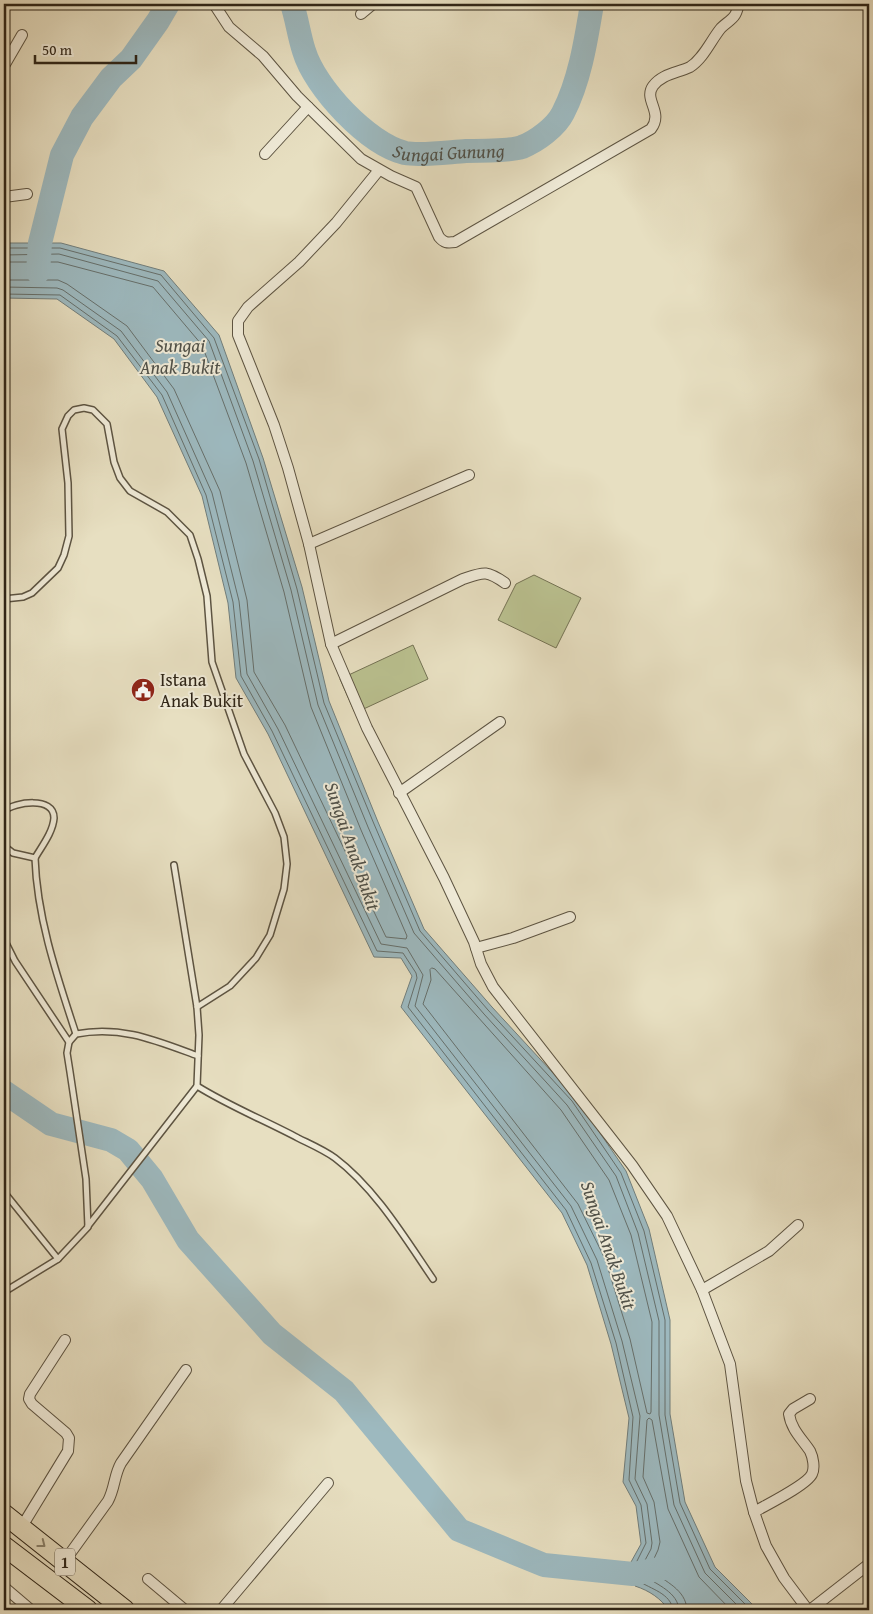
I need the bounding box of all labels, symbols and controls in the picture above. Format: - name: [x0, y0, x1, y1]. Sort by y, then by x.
- scale bar: [35, 32, 136, 64]
- text: 50 m: [42, 39, 73, 60]
- water label: Sungai Gunung: [389, 136, 506, 168]
- water label: Sungai Anak Bukit: [139, 331, 221, 381]
- place label: Istana Anak Bukit: [160, 666, 244, 714]
- public building icon: Istana Anak Bukit: [130, 677, 156, 703]
- water label: Sungai Anak Bukit: [318, 778, 388, 915]
- water label: Sungai Anak Bukit: [574, 1177, 644, 1314]
- one-way arrow: [36, 1539, 45, 1547]
- road number: 1: [55, 1548, 75, 1575]

